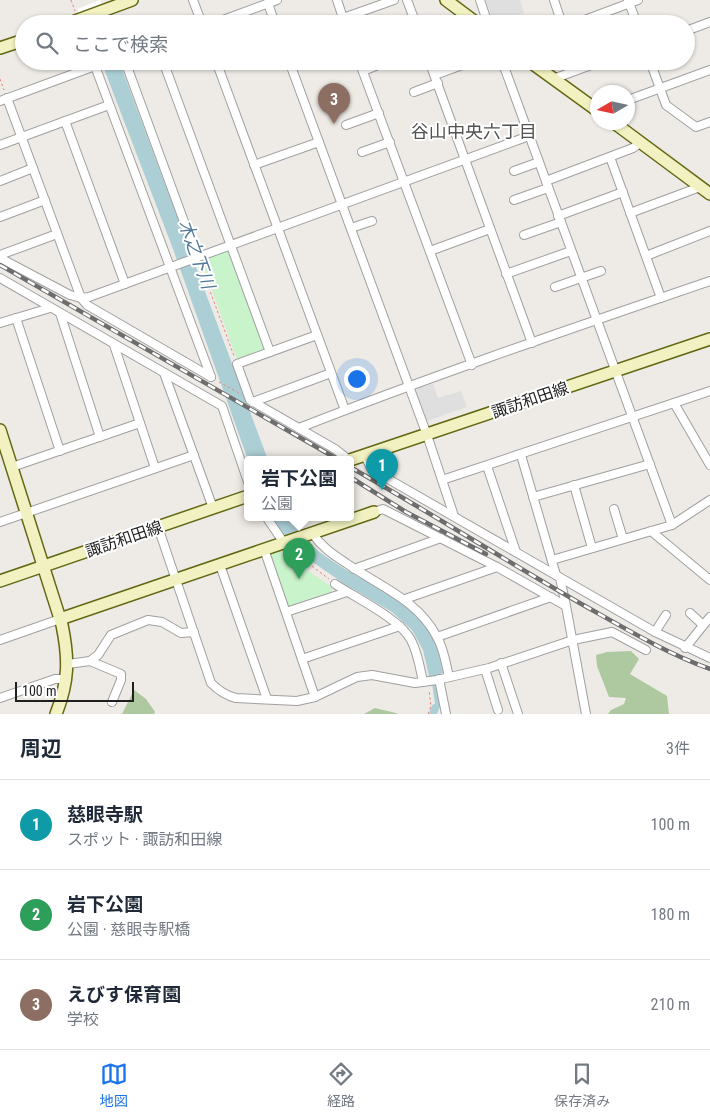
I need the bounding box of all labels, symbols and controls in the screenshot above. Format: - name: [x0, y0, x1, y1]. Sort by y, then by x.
- search box: [15, 15, 695, 70]
- icon: search: [33, 29, 61, 57]
- text: ここで検索: [73, 33, 168, 56]
- pin: 3: [318, 83, 350, 124]
- north arrow: [590, 85, 635, 130]
- district label: 谷山中央六丁目: [411, 121, 537, 142]
- water label: 木之下川: [175, 217, 220, 293]
- your location: [344, 366, 370, 392]
- street label: 諏訪和田線: [489, 378, 571, 422]
- pin: 1: [366, 449, 398, 490]
- popup: [244, 456, 354, 521]
- text: 岩下公園: [261, 467, 337, 490]
- text: 公園: [261, 494, 293, 513]
- street label: 諏訪和田線: [83, 517, 165, 561]
- pin: 2: [283, 538, 315, 579]
- scale bar: [15, 679, 134, 702]
- text: 100 m: [22, 683, 57, 699]
- text: 周辺: [20, 737, 62, 761]
- text: 3件: [666, 739, 690, 758]
- text: 慈眼寺駅: [67, 803, 143, 826]
- text: 1: [32, 815, 40, 834]
- text: 100 m: [651, 815, 690, 834]
- text: スポット · 諏訪和田線: [67, 830, 222, 849]
- text: 岩下公園: [67, 893, 143, 916]
- text: 2: [32, 905, 40, 924]
- text: 180 m: [651, 905, 690, 924]
- text: 公園 · 慈眼寺駅橋: [67, 920, 190, 939]
- text: えびす保育園: [67, 983, 181, 1006]
- text: 3: [32, 995, 40, 1014]
- text: 210 m: [651, 995, 690, 1014]
- text: 学校: [67, 1010, 99, 1029]
- tab: 地図: [100, 1060, 128, 1110]
- tab: 経路: [327, 1060, 355, 1110]
- tab: 保存済み: [554, 1060, 610, 1110]

